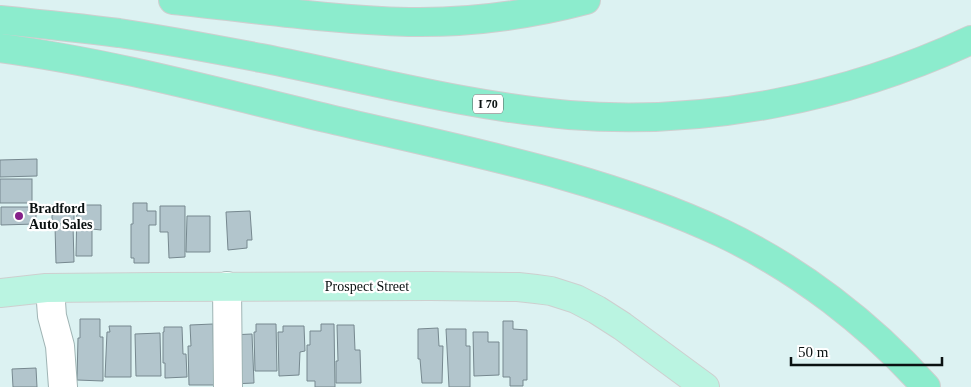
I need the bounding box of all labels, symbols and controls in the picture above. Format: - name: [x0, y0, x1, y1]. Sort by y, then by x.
- road number: I 70: [473, 95, 503, 114]
- place label: Bradford Auto Sales: [29, 201, 93, 232]
- marker: Bradford Auto Sales: [13, 210, 25, 222]
- street label: Prospect Street: [325, 279, 409, 294]
- scale bar: [791, 334, 942, 366]
- text: 50 m: [798, 344, 829, 360]

